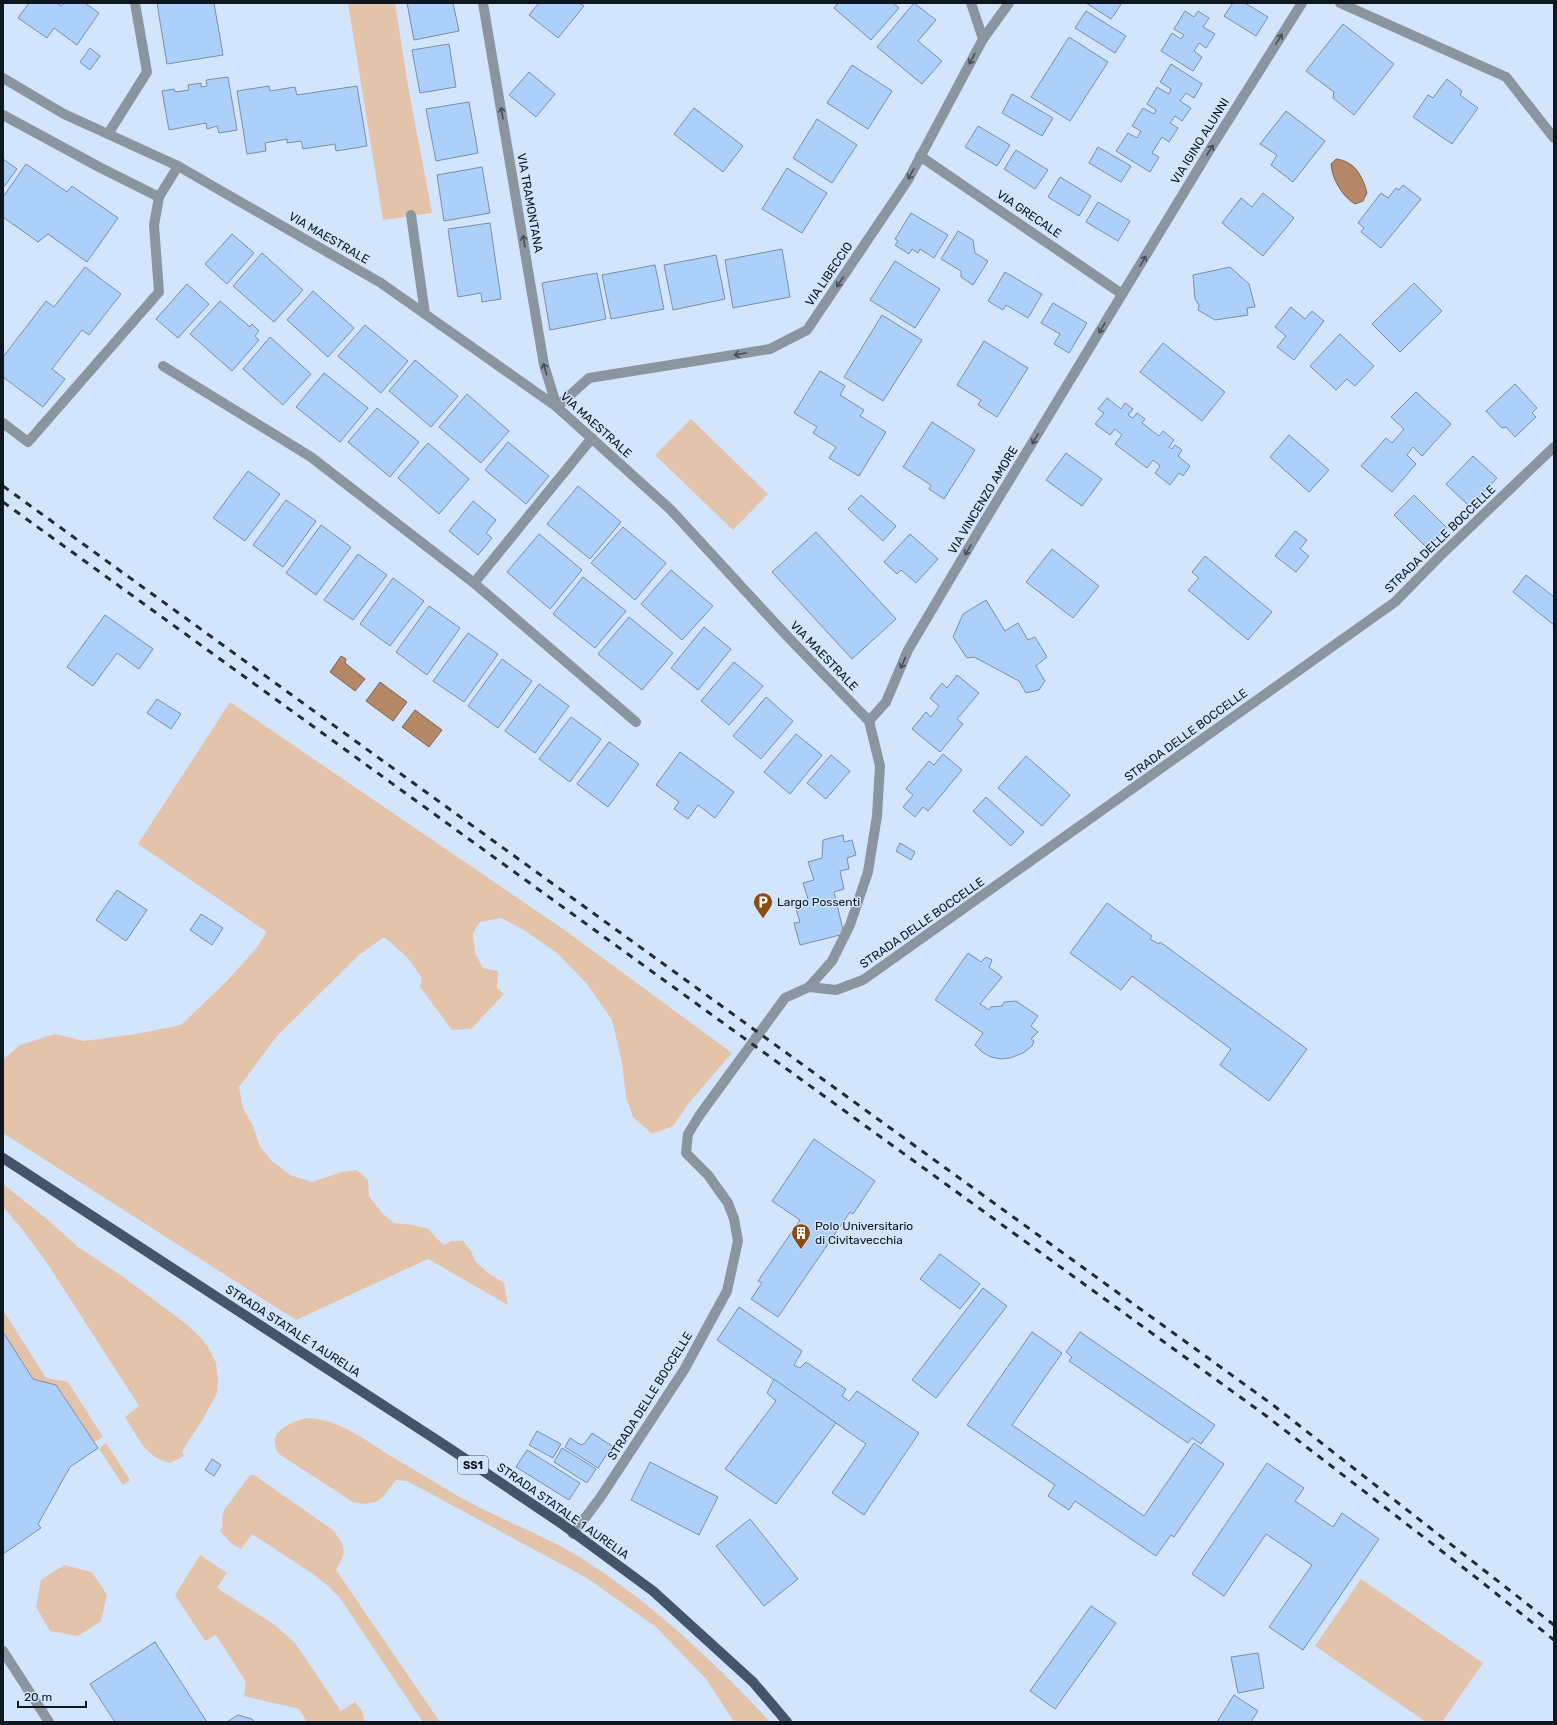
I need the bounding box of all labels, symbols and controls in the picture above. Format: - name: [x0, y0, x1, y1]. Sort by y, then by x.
- one-way arrow: [1275, 34, 1283, 45]
- one-way arrow: [968, 53, 975, 65]
- street label: VIA IGINO ALUNNI: [1168, 95, 1232, 187]
- one-way arrow: [498, 107, 506, 120]
- one-way arrow: [1207, 144, 1215, 156]
- street label: VIA TRAMONTANA: [514, 152, 546, 254]
- one-way arrow: [907, 167, 915, 179]
- street label: VIA GRECALE: [994, 187, 1064, 241]
- street label: VIA MAESTRALE: [286, 209, 372, 267]
- one-way arrow: [519, 235, 527, 248]
- street label: VIA LIBECCIO: [802, 239, 856, 309]
- one-way arrow: [1139, 255, 1147, 267]
- one-way arrow: [835, 276, 843, 288]
- one-way arrow: [1098, 322, 1106, 334]
- one-way arrow: [734, 350, 747, 358]
- one-way arrow: [541, 363, 548, 376]
- street label: VIA MAESTRALE: [558, 389, 634, 461]
- one-way arrow: [1030, 433, 1038, 445]
- street label: VIA VINCENZO AMORE: [945, 444, 1021, 556]
- street label: STRADA DELLE BOCCELLE: [1382, 482, 1498, 596]
- one-way arrow: [963, 544, 971, 556]
- street label: VIA MAESTRALE: [787, 618, 861, 694]
- one-way arrow: [899, 656, 906, 668]
- street label: STRADA DELLE BOCCELLE: [1122, 686, 1250, 784]
- street label: STRADA DELLE BOCCELLE: [857, 875, 987, 971]
- parking icon: Largo Possenti: [752, 891, 774, 919]
- place label: Largo Possenti: [777, 895, 860, 909]
- place label: Polo Universitario di Civitavecchia: [815, 1219, 913, 1247]
- building icon: Polo Universitario di Civitavecchia: [790, 1222, 812, 1250]
- street label: STRADA STATALE 1 AURELIA: [223, 1282, 363, 1380]
- street label: STRADA DELLE BOCCELLE: [605, 1329, 695, 1463]
- road number: SS1: [458, 1456, 488, 1474]
- street label: STRADA STATALE 1 AURELIA: [494, 1460, 632, 1562]
- scale bar: [18, 1683, 86, 1709]
- text: 20 m: [24, 1690, 52, 1704]

